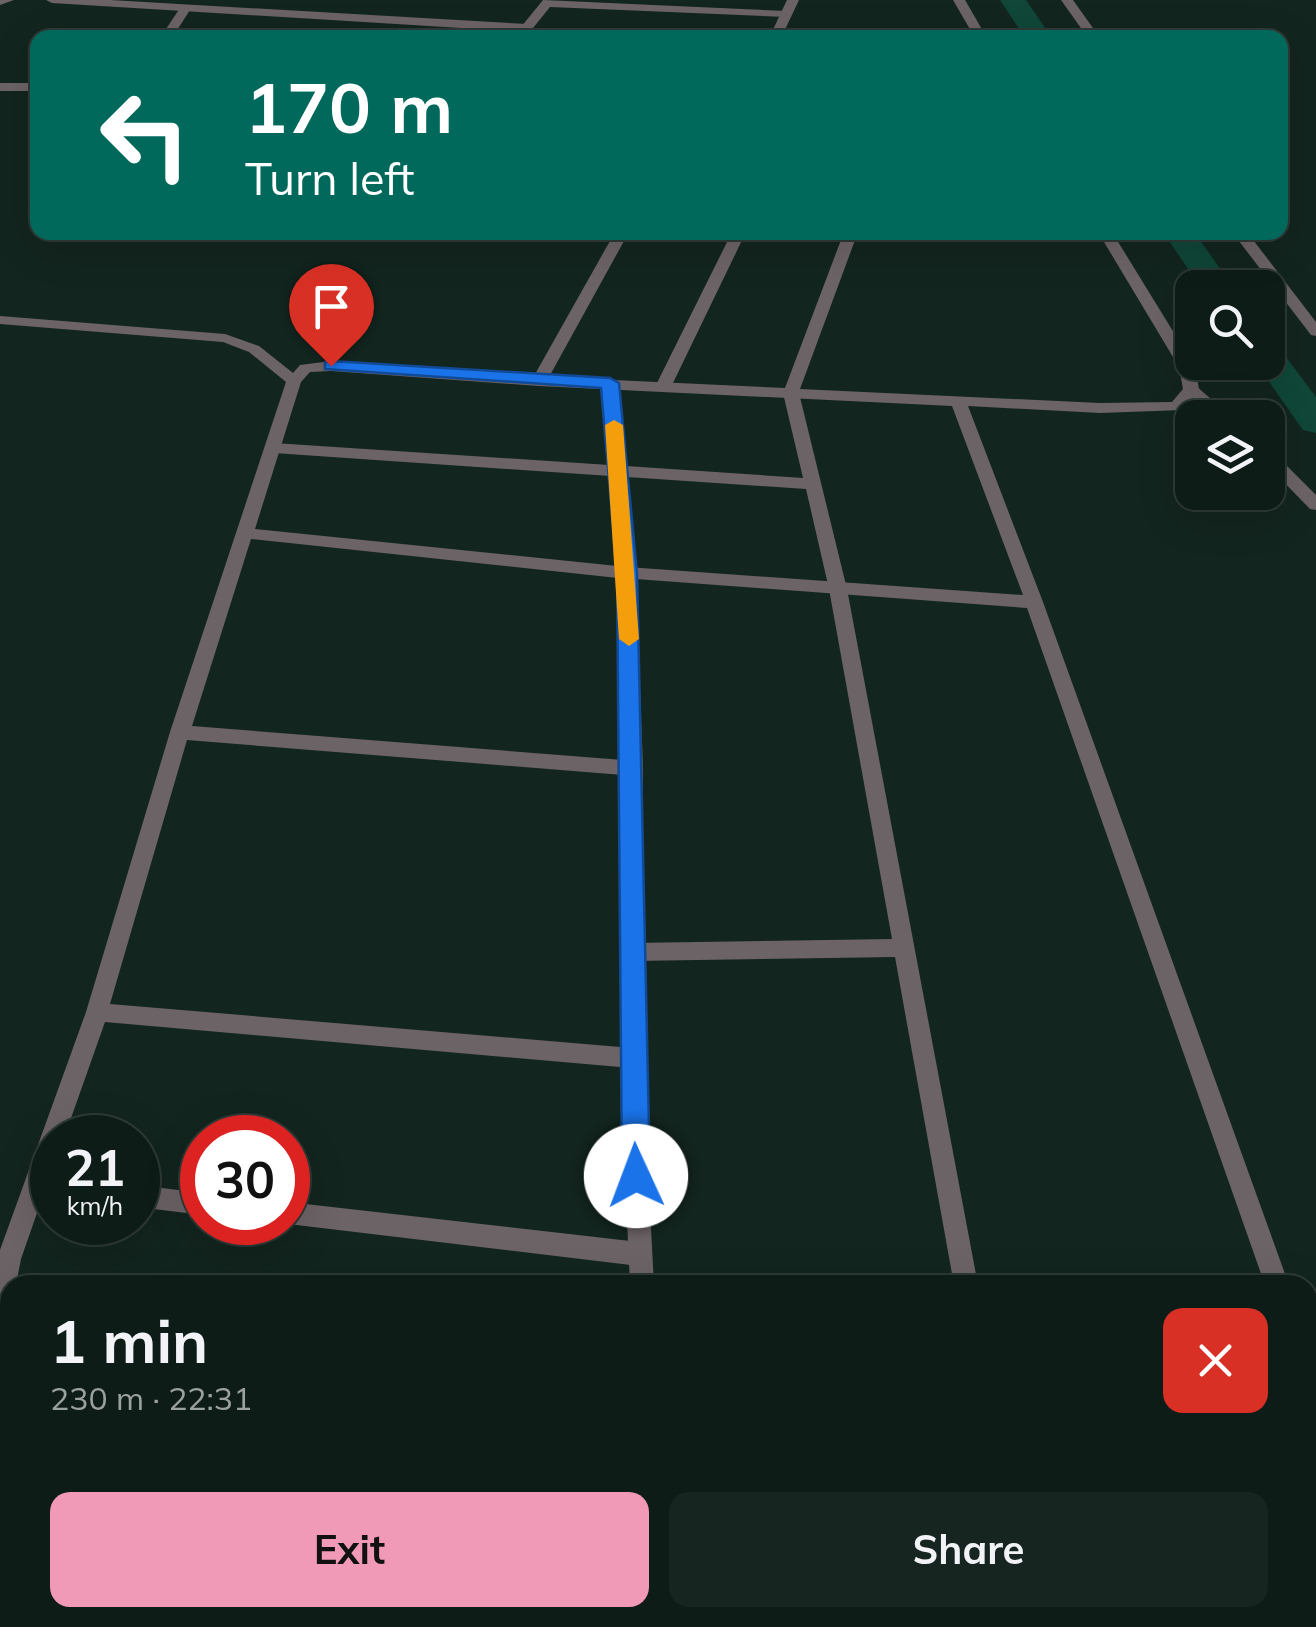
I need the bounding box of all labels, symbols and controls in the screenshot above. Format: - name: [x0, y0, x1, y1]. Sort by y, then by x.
- text: 170 m: [245, 63, 453, 151]
- icon: left: [80, 70, 210, 200]
- text: Turn left: [245, 150, 414, 206]
- pin: [289, 264, 374, 367]
- map controls: [1175, 270, 1285, 510]
- button: search: [1175, 270, 1285, 380]
- icon: arrive: [304, 279, 359, 334]
- button: layers: [1175, 400, 1285, 510]
- speed limit sign: 30: [180, 1115, 310, 1245]
- position arrow: [584, 1124, 688, 1228]
- text: 21: [65, 1136, 125, 1199]
- text: km/h: [67, 1190, 123, 1221]
- text: 1 min: [50, 1303, 208, 1378]
- button: close: [1163, 1308, 1268, 1413]
- text: 230 m · 22:31: [50, 1378, 252, 1418]
- button: Exit: [50, 1492, 649, 1607]
- button: Share: [669, 1492, 1268, 1607]

